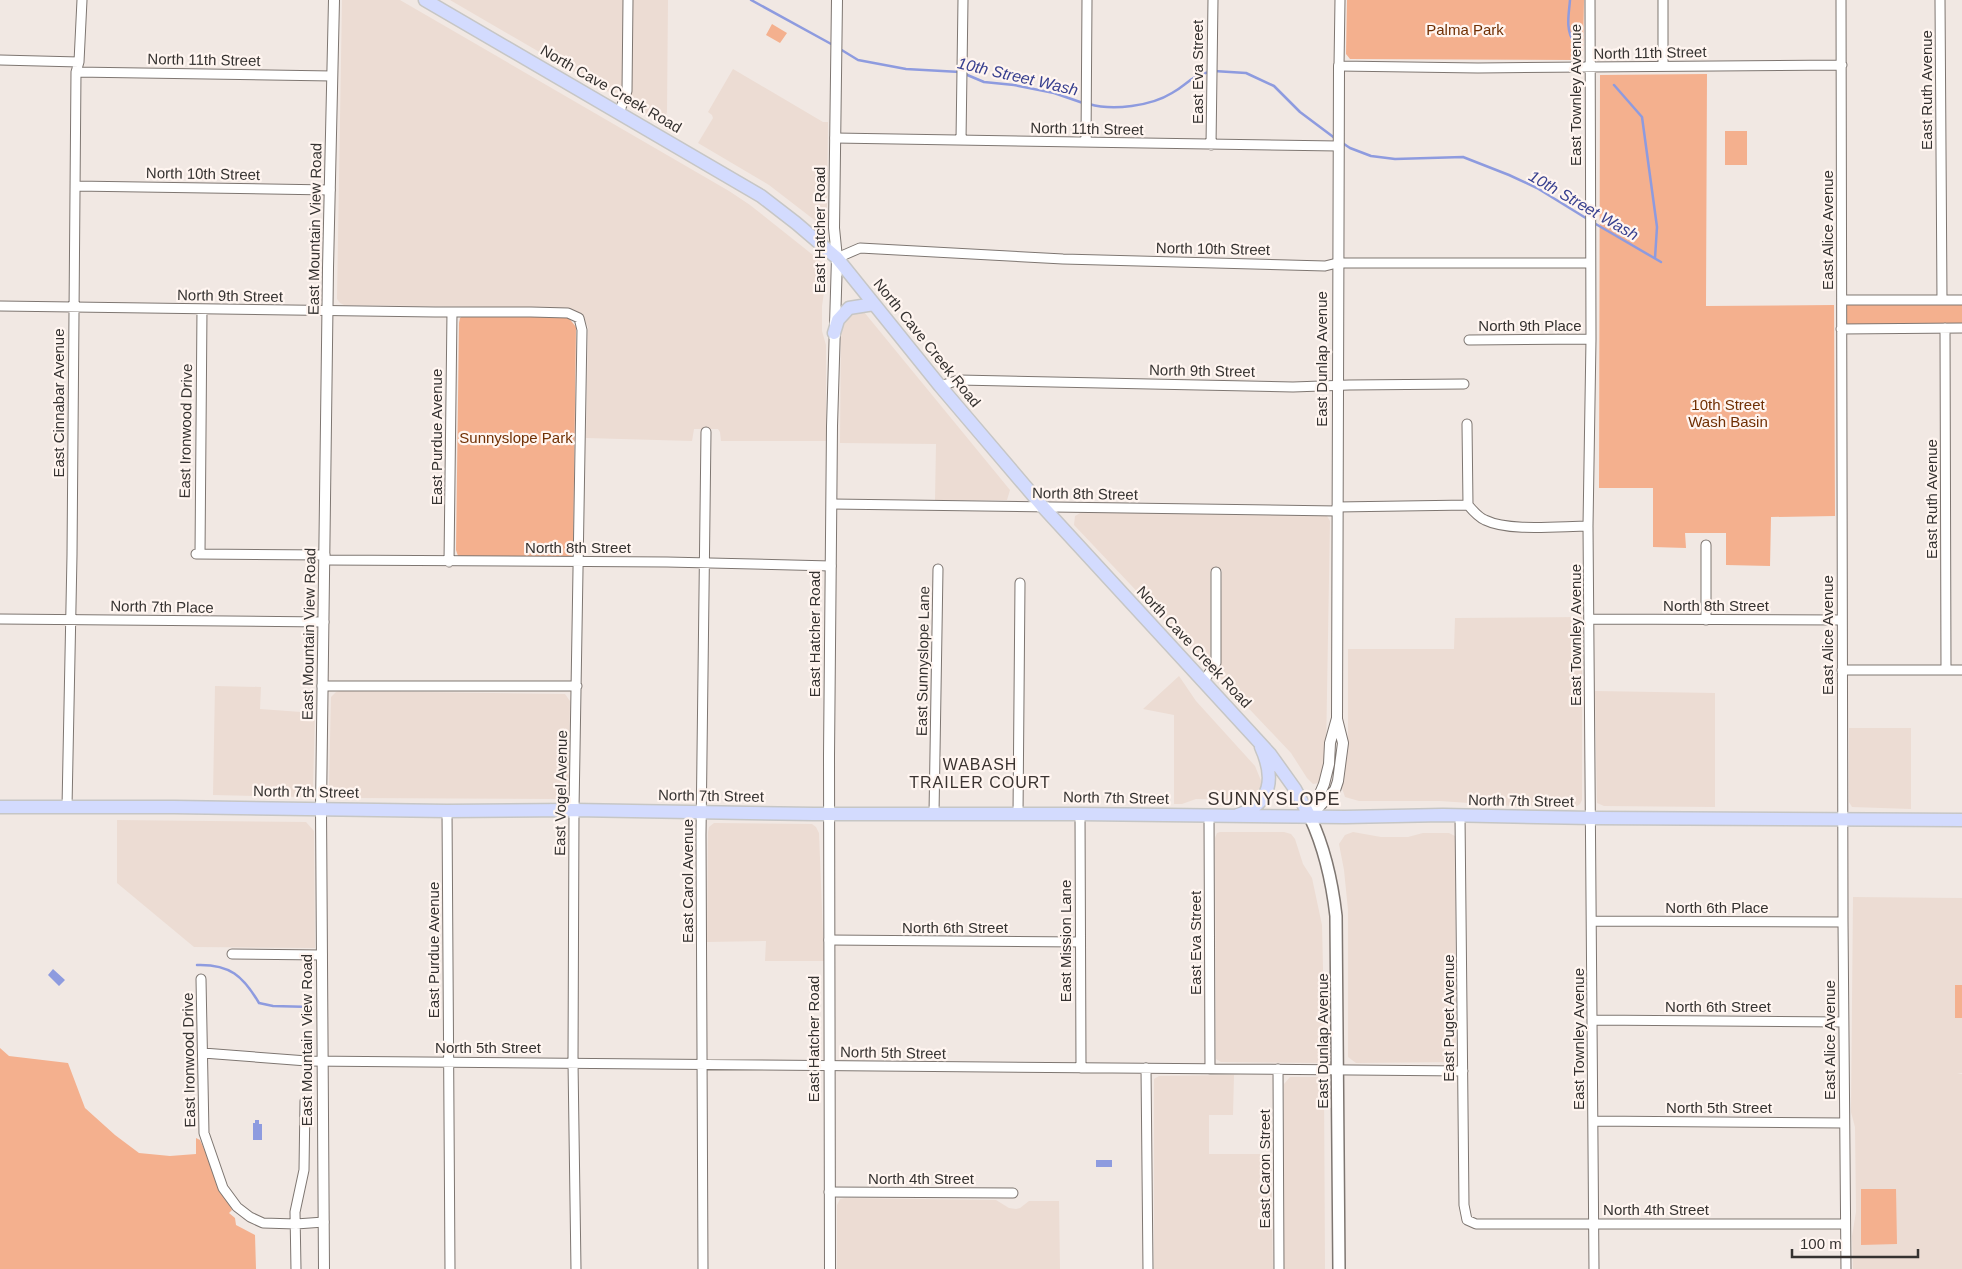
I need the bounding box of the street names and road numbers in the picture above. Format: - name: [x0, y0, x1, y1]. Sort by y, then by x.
- street label: East Eva Street: [1189, 19, 1206, 124]
- street label: East Townley Avenue: [1567, 24, 1584, 166]
- street label: East Ruth Avenue: [1918, 30, 1935, 150]
- street label: North Cave Creek Road: [538, 41, 685, 136]
- street label: North 11th Street: [1593, 43, 1708, 62]
- street label: North 11th Street: [147, 50, 262, 69]
- street label: North 11th Street: [1030, 119, 1145, 138]
- street label: East Mountain View Road: [304, 143, 325, 315]
- street label: North 10th Street: [146, 164, 261, 183]
- street label: East Hatcher Road: [811, 167, 828, 293]
- street label: East Alice Avenue: [1819, 170, 1836, 290]
- street label: North 10th Street: [1156, 239, 1271, 258]
- street label: North Cave Creek Road: [870, 275, 984, 410]
- street label: North 9th Street: [177, 286, 284, 305]
- street label: East Dunlap Avenue: [1313, 291, 1330, 427]
- street label: North 9th Place: [1478, 317, 1582, 334]
- street label: East Cinnabar Avenue: [50, 329, 67, 478]
- street label: North 9th Street: [1149, 361, 1256, 380]
- street label: East Ironwood Drive: [176, 363, 195, 499]
- street label: East Purdue Avenue: [428, 369, 445, 505]
- street label: East Ruth Avenue: [1923, 439, 1940, 559]
- street label: North 8th Street: [1032, 484, 1139, 503]
- street label: North 8th Street: [525, 539, 632, 556]
- street label: East Mountain View Road: [298, 548, 319, 720]
- street label: East Townley Avenue: [1567, 564, 1584, 706]
- street label: East Hatcher Road: [806, 571, 823, 697]
- street label: East Alice Avenue: [1819, 575, 1836, 695]
- street label: North Cave Creek Road: [1134, 582, 1255, 711]
- street label: East Sunnyslope Lane: [913, 586, 932, 736]
- street label: North 7th Place: [110, 597, 214, 616]
- street label: North 8th Street: [1663, 597, 1770, 614]
- street label: East Vogel Avenue: [551, 730, 570, 856]
- street label: North 7th Street: [253, 782, 360, 801]
- street label: North 7th Street: [658, 786, 765, 805]
- street label: North 7th Street: [1063, 788, 1170, 807]
- street label: North 7th Street: [1468, 791, 1575, 810]
- street label: East Carol Avenue: [679, 819, 696, 943]
- street label: East Mission Lane: [1057, 880, 1074, 1002]
- street label: East Purdue Avenue: [425, 882, 442, 1018]
- street label: East Eva Street: [1187, 890, 1204, 995]
- street label: North 6th Place: [1665, 899, 1769, 916]
- street label: North 6th Street: [902, 919, 1009, 936]
- street label: East Mountain View Road: [298, 954, 315, 1126]
- street label: East Puget Avenue: [1440, 954, 1457, 1082]
- street label: East Townley Avenue: [1570, 968, 1587, 1110]
- street label: East Dunlap Avenue: [1314, 973, 1331, 1109]
- street label: East Hatcher Road: [805, 976, 822, 1102]
- street label: East Alice Avenue: [1821, 980, 1838, 1100]
- street label: East Ironwood Drive: [179, 992, 198, 1128]
- street label: North 6th Street: [1665, 998, 1772, 1015]
- street label: North 5th Street: [435, 1039, 542, 1056]
- street label: North 5th Street: [840, 1043, 947, 1062]
- street label: North 5th Street: [1666, 1099, 1773, 1116]
- street label: East Caron Street: [1256, 1109, 1273, 1229]
- street label: North 4th Street: [868, 1170, 975, 1187]
- street label: North 4th Street: [1603, 1201, 1710, 1218]

